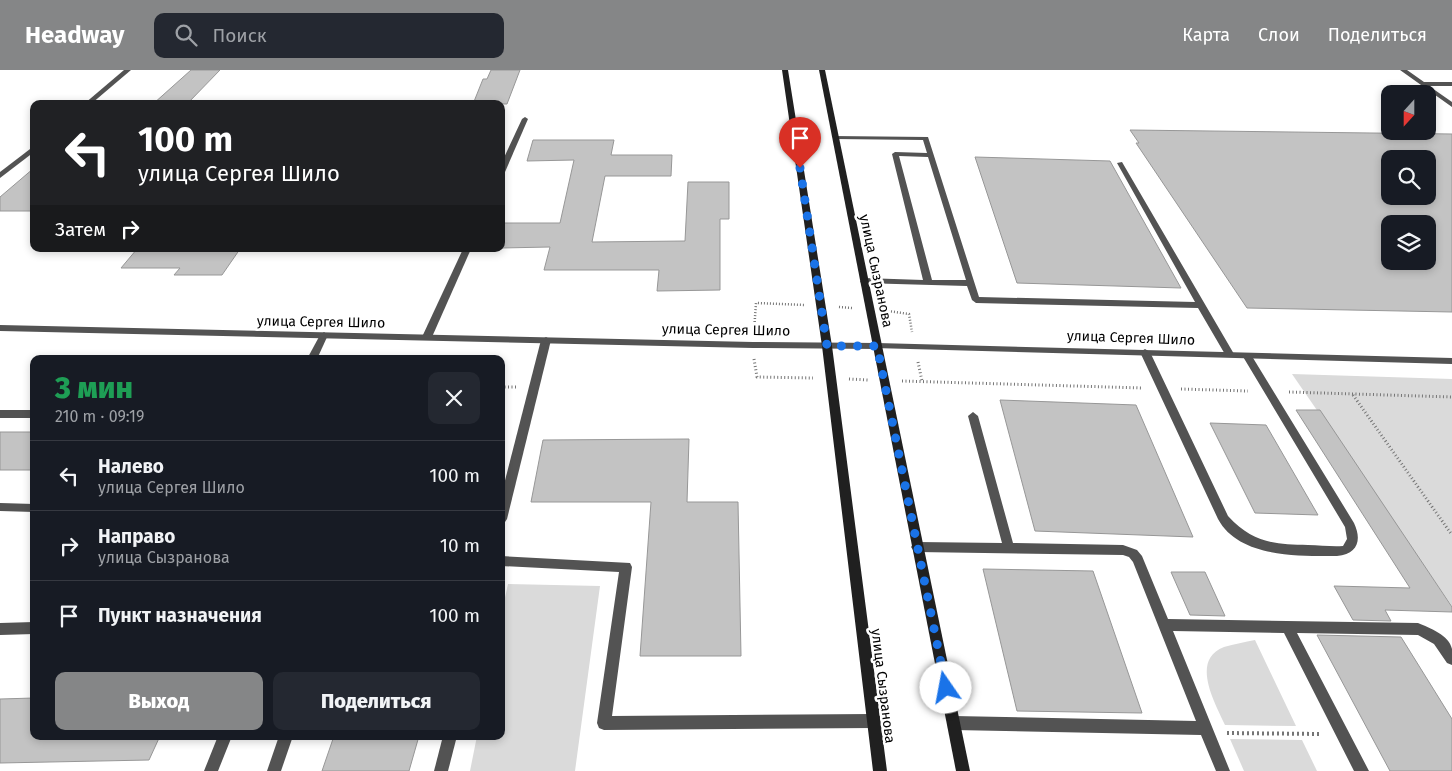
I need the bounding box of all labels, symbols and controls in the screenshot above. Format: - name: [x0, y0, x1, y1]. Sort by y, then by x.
- search box: [154, 13, 504, 58]
- text: Headway: [25, 21, 124, 49]
- icon: search: [172, 21, 200, 49]
- text: Поиск: [212, 24, 267, 47]
- text: Карта: [1182, 24, 1230, 46]
- text: Слои: [1258, 24, 1300, 46]
- text: Поделиться: [1328, 24, 1427, 46]
- north arrow: [1381, 85, 1436, 140]
- map controls: [1381, 85, 1436, 270]
- pin: [779, 117, 821, 168]
- text: 100 m: [138, 118, 233, 160]
- icon: left: [55, 120, 120, 185]
- icon: arrive: [786, 124, 814, 152]
- button: search: [1381, 150, 1436, 205]
- text: улица Сергея Шило: [138, 160, 340, 187]
- street label: улица Сызранова: [856, 213, 896, 329]
- icon: right: [116, 215, 144, 243]
- button: layers: [1381, 215, 1436, 270]
- text: Затем: [55, 218, 106, 241]
- street label: улица Сергея Шило: [257, 312, 385, 332]
- street label: улица Сергея Шило: [662, 320, 790, 340]
- street label: улица Сергея Шило: [1067, 327, 1195, 349]
- text: 3 мин: [55, 370, 133, 406]
- button: close: [428, 372, 480, 424]
- text: 210 m · 09:19: [55, 407, 144, 426]
- text: Налево: [98, 455, 164, 478]
- icon: left: [55, 462, 83, 490]
- text: 100 m: [429, 464, 480, 487]
- text: улица Сергея Шило: [98, 478, 245, 497]
- text: Направо: [98, 525, 175, 548]
- icon: right: [55, 532, 83, 560]
- text: 10 m: [440, 534, 480, 557]
- text: улица Сызранова: [98, 548, 230, 567]
- icon: arrive: [55, 602, 83, 630]
- text: Пункт назначения: [98, 604, 262, 627]
- text: 100 m: [429, 604, 480, 627]
- street label: улица Сызранова: [868, 628, 898, 744]
- position arrow: [919, 661, 971, 713]
- button: Выход: [55, 672, 263, 730]
- button: Поделиться: [273, 672, 480, 730]

